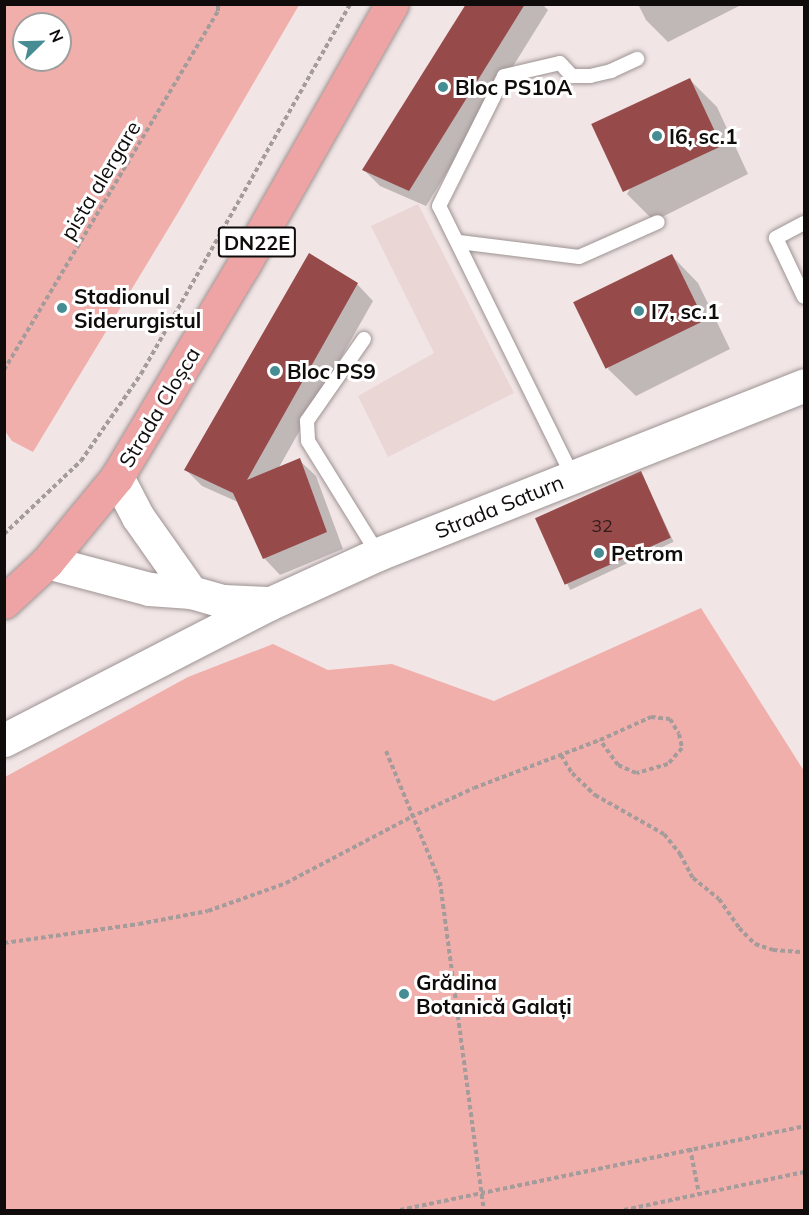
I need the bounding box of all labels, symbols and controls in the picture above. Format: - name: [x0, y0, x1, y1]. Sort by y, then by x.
- north arrow: [12, 12, 72, 72]
- text: N: [45, 26, 68, 45]
- place label: Bloc PS10A: [455, 74, 572, 100]
- marker: Bloc PS10A: [436, 80, 450, 94]
- street label: pista alergare: [55, 116, 145, 244]
- place label: I6, sc.1: [669, 123, 738, 149]
- marker: I6, sc.1: [650, 129, 664, 143]
- road number: DN22E: [216, 225, 298, 259]
- place label: Stadionul Siderurgistul: [74, 283, 201, 333]
- place label: I7, sc.1: [651, 298, 720, 324]
- marker: Stadionul Siderurgistul: [55, 301, 69, 315]
- marker: I7, sc.1: [632, 304, 646, 318]
- street label: Strada Cloșca: [113, 342, 205, 472]
- place label: Bloc PS9: [287, 358, 376, 384]
- marker: Bloc PS9: [268, 364, 282, 378]
- street label: Strada Saturn: [431, 469, 567, 543]
- house number: 32: [591, 515, 613, 537]
- place label: Petrom: [611, 540, 683, 566]
- marker: Petrom: [592, 546, 606, 560]
- place label: Grădina Botanică Galați: [416, 969, 572, 1019]
- marker: Grădina Botanică Galați: [397, 987, 411, 1001]

